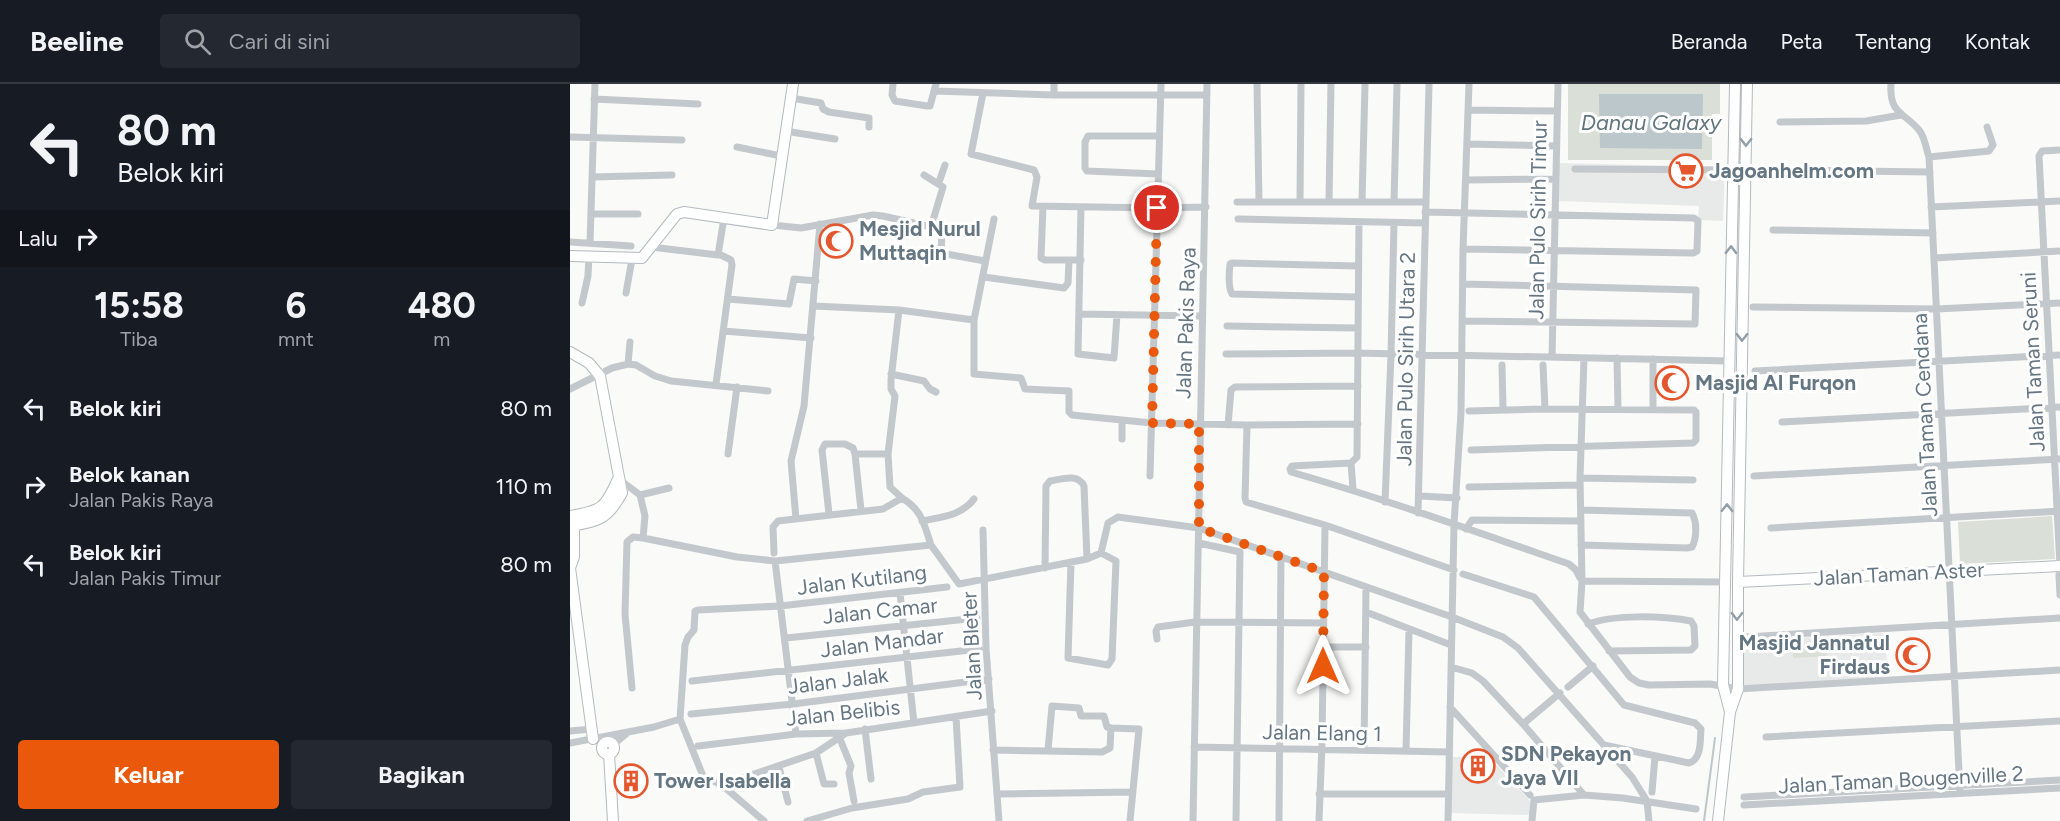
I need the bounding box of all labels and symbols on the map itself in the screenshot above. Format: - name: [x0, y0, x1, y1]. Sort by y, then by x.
- water label: Danau Galaxy: [1581, 109, 1723, 136]
- street label: Jalan Pulo Sirih Timur: [1523, 120, 1552, 320]
- one-way arrow: [1740, 138, 1752, 147]
- supermarket icon: Jagoanhelm.com: [1668, 153, 1704, 189]
- place label: Jagoanhelm.com: [1709, 158, 1874, 183]
- pin: [1131, 182, 1182, 233]
- place label: Mesjid Nurul Muttaqin: [859, 216, 981, 265]
- mosque icon: Mesjid Nurul Muttaqin: [818, 223, 854, 259]
- one-way arrow: [1725, 245, 1738, 254]
- street label: Jalan Pakis Raya: [1170, 247, 1201, 399]
- street label: Jalan Pulo Sirih Utara 2: [1391, 252, 1420, 466]
- street label: Jalan Taman Seruni: [2015, 271, 2050, 453]
- street label: Jalan Taman Cendana: [1907, 312, 1942, 518]
- one-way arrow: [1736, 333, 1749, 342]
- mosque icon: Masjid Al Furqon: [1654, 365, 1690, 401]
- place label: Masjid Al Furqon: [1695, 370, 1856, 395]
- one-way arrow: [1721, 503, 1733, 512]
- street label: Jalan Taman Aster: [1813, 557, 1985, 590]
- street label: Jalan Kutilang: [796, 559, 928, 600]
- street label: Jalan Bleter: [956, 591, 987, 701]
- street label: Jalan Camar: [821, 592, 939, 629]
- one-way arrow: [1731, 612, 1743, 621]
- street label: Jalan Mandar: [819, 623, 945, 662]
- place label: Masjid Jannatul Firdaus: [1739, 630, 1890, 679]
- position arrow: [1291, 634, 1355, 698]
- mosque icon: Masjid Jannatul Firdaus: [1895, 637, 1931, 673]
- street label: Jalan Jalak: [786, 662, 890, 699]
- street label: Jalan Belibis: [785, 694, 901, 731]
- street label: Jalan Elang 1: [1262, 719, 1382, 746]
- place label: SDN Pekayon Jaya VII: [1501, 741, 1631, 790]
- building icon: SDN Pekayon Jaya VII: [1460, 748, 1496, 784]
- street label: Jalan Taman Bougenville 2: [1778, 761, 2024, 798]
- building icon: Tower Isabella: [613, 763, 649, 799]
- place label: Tower Isabella: [654, 768, 791, 793]

